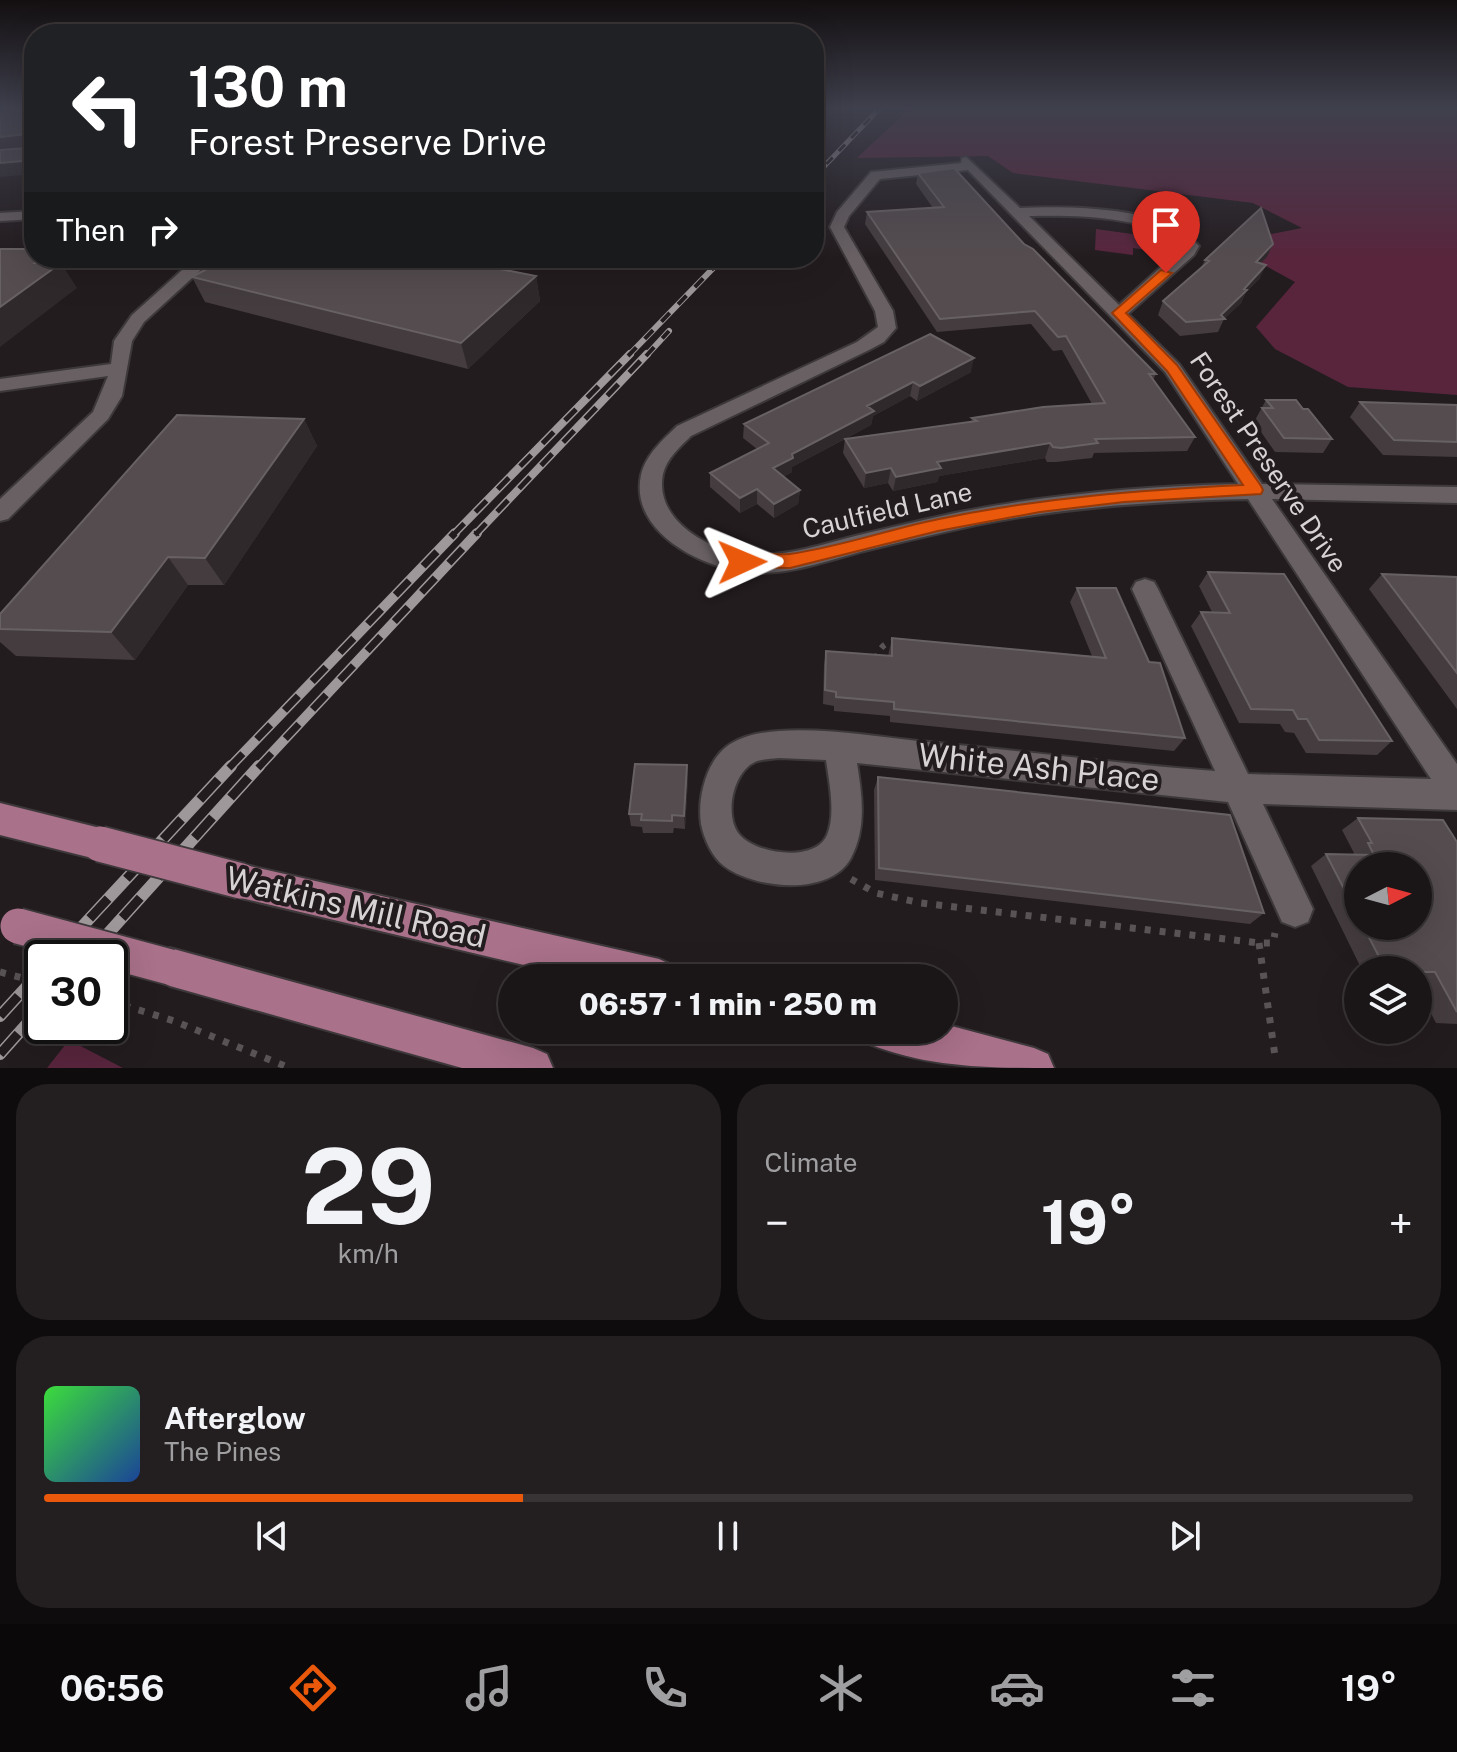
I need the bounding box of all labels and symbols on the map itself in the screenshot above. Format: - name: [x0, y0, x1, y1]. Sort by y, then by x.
- pin: [1132, 191, 1200, 273]
- street label: Forest Preserve Drive: [1184, 346, 1354, 578]
- street label: Caulfield Lane: [799, 475, 975, 545]
- position arrow: [700, 520, 784, 604]
- street label: White Ash Place: [917, 736, 1161, 798]
- north arrow: [1344, 852, 1432, 940]
- street label: Watkins Mill Road: [222, 859, 490, 955]
- speed limit sign: 30: [24, 940, 128, 1044]

